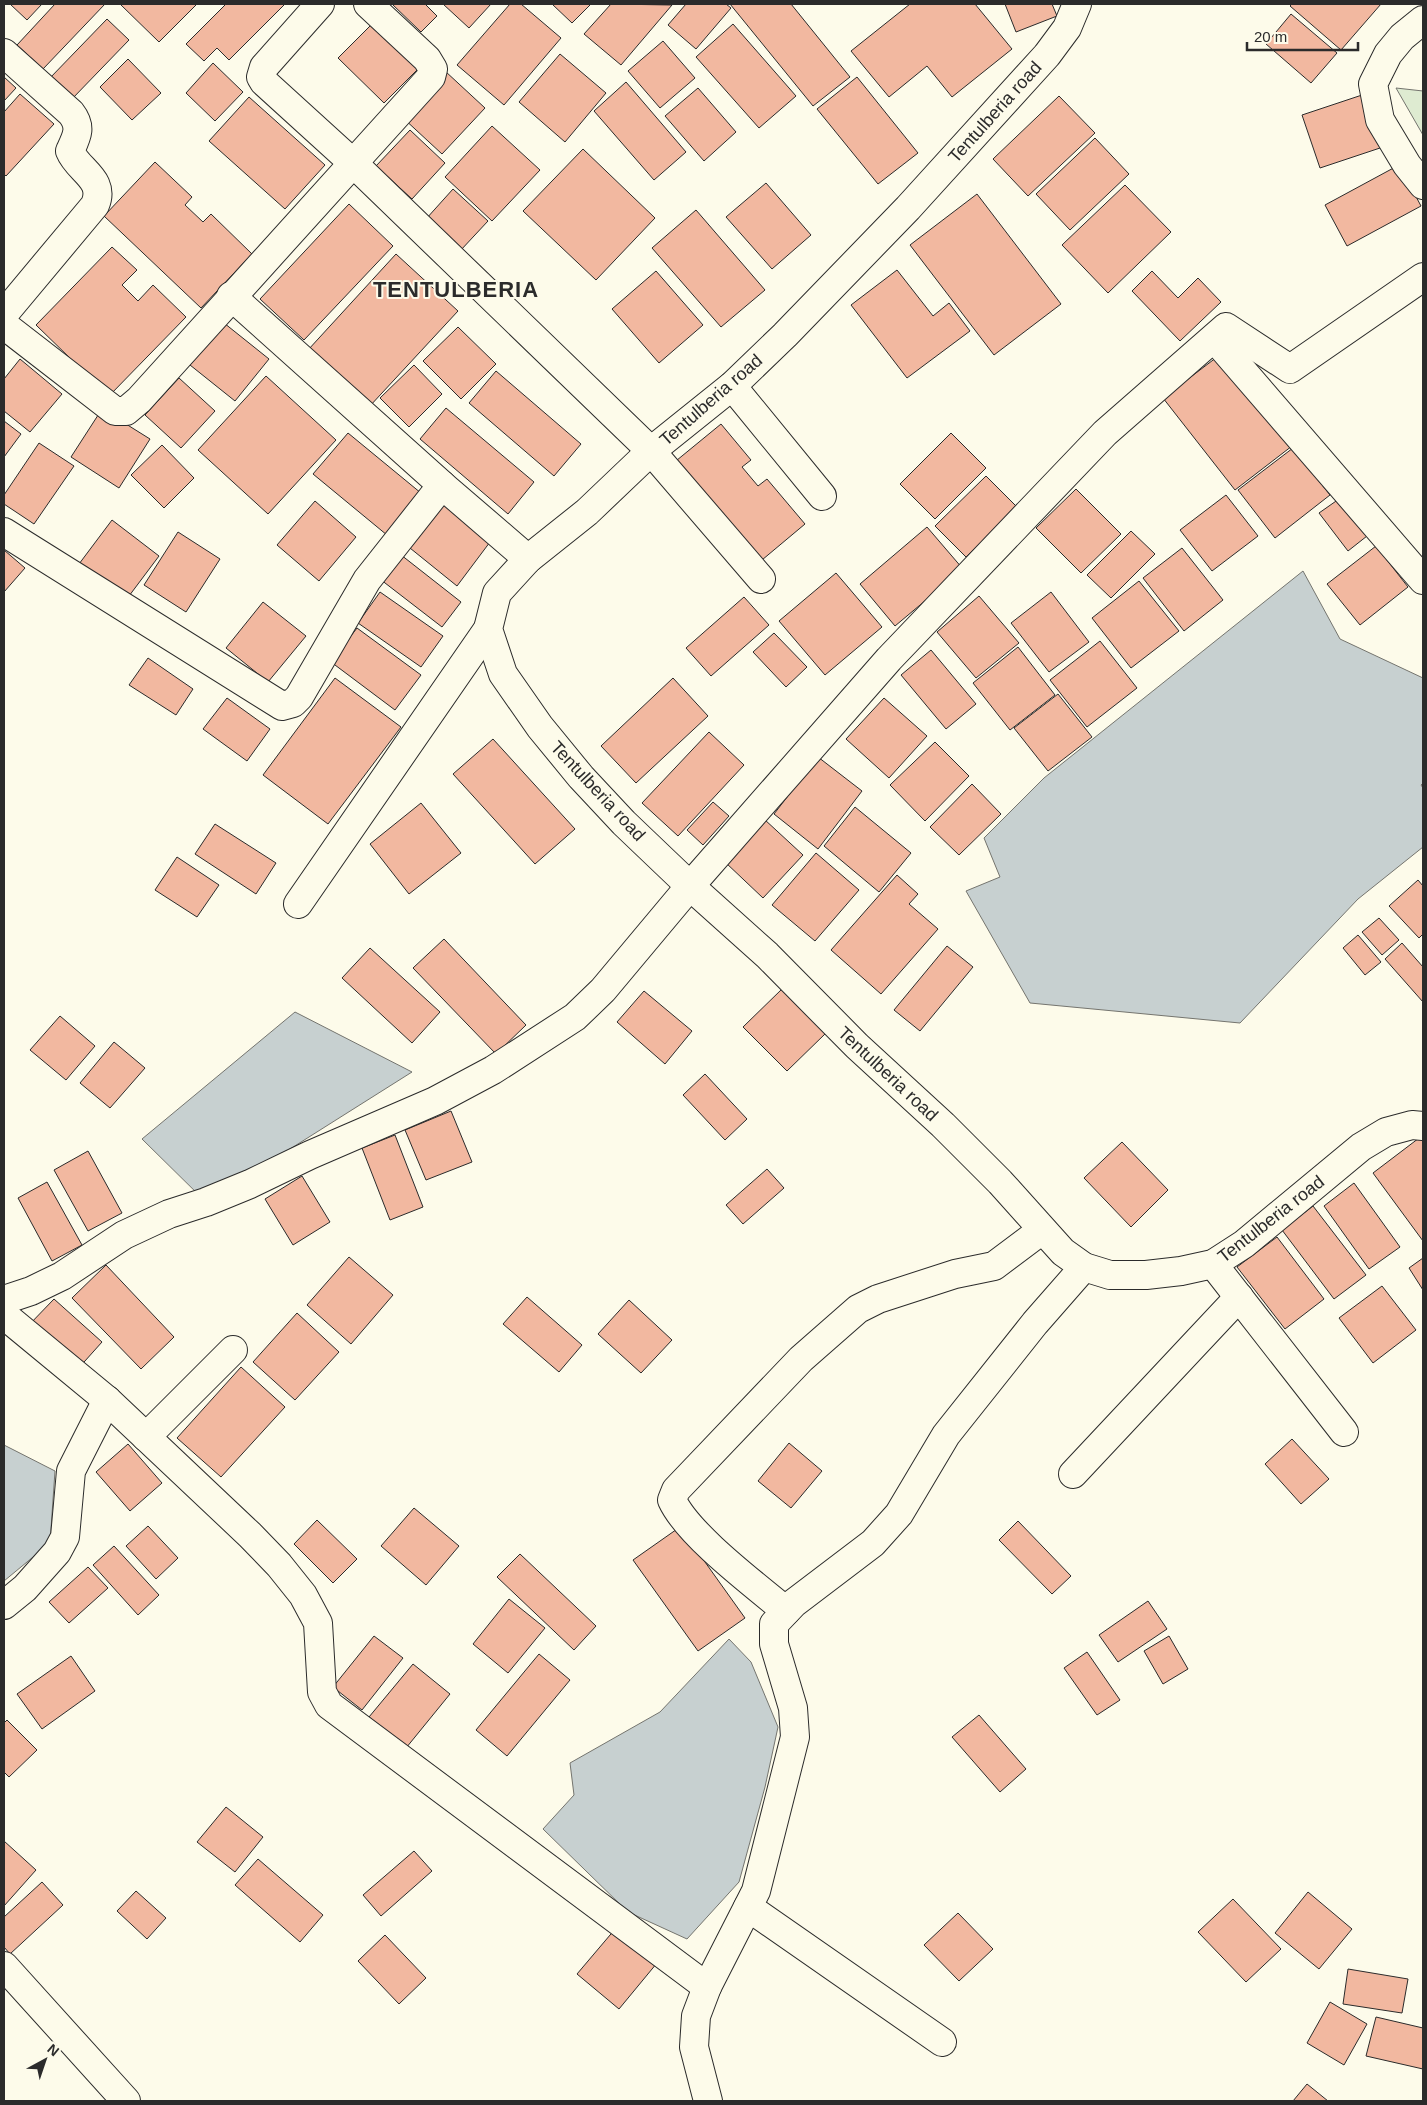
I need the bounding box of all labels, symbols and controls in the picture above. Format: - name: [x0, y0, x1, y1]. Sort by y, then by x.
- scale bar: [1247, 20, 1358, 52]
- text: 20 m: [1254, 28, 1287, 45]
- street label: Tentulberia road: [944, 57, 1046, 167]
- district label: TENTULBERIA: [373, 277, 539, 302]
- street label: Tentulberia road: [656, 350, 766, 450]
- street label: Tentulberia road: [547, 737, 649, 845]
- street label: Tentulberia road: [834, 1023, 942, 1125]
- street label: Tentulberia road: [1214, 1171, 1328, 1267]
- north arrow: [20, 2035, 70, 2085]
- text: N: [44, 2041, 62, 2059]

